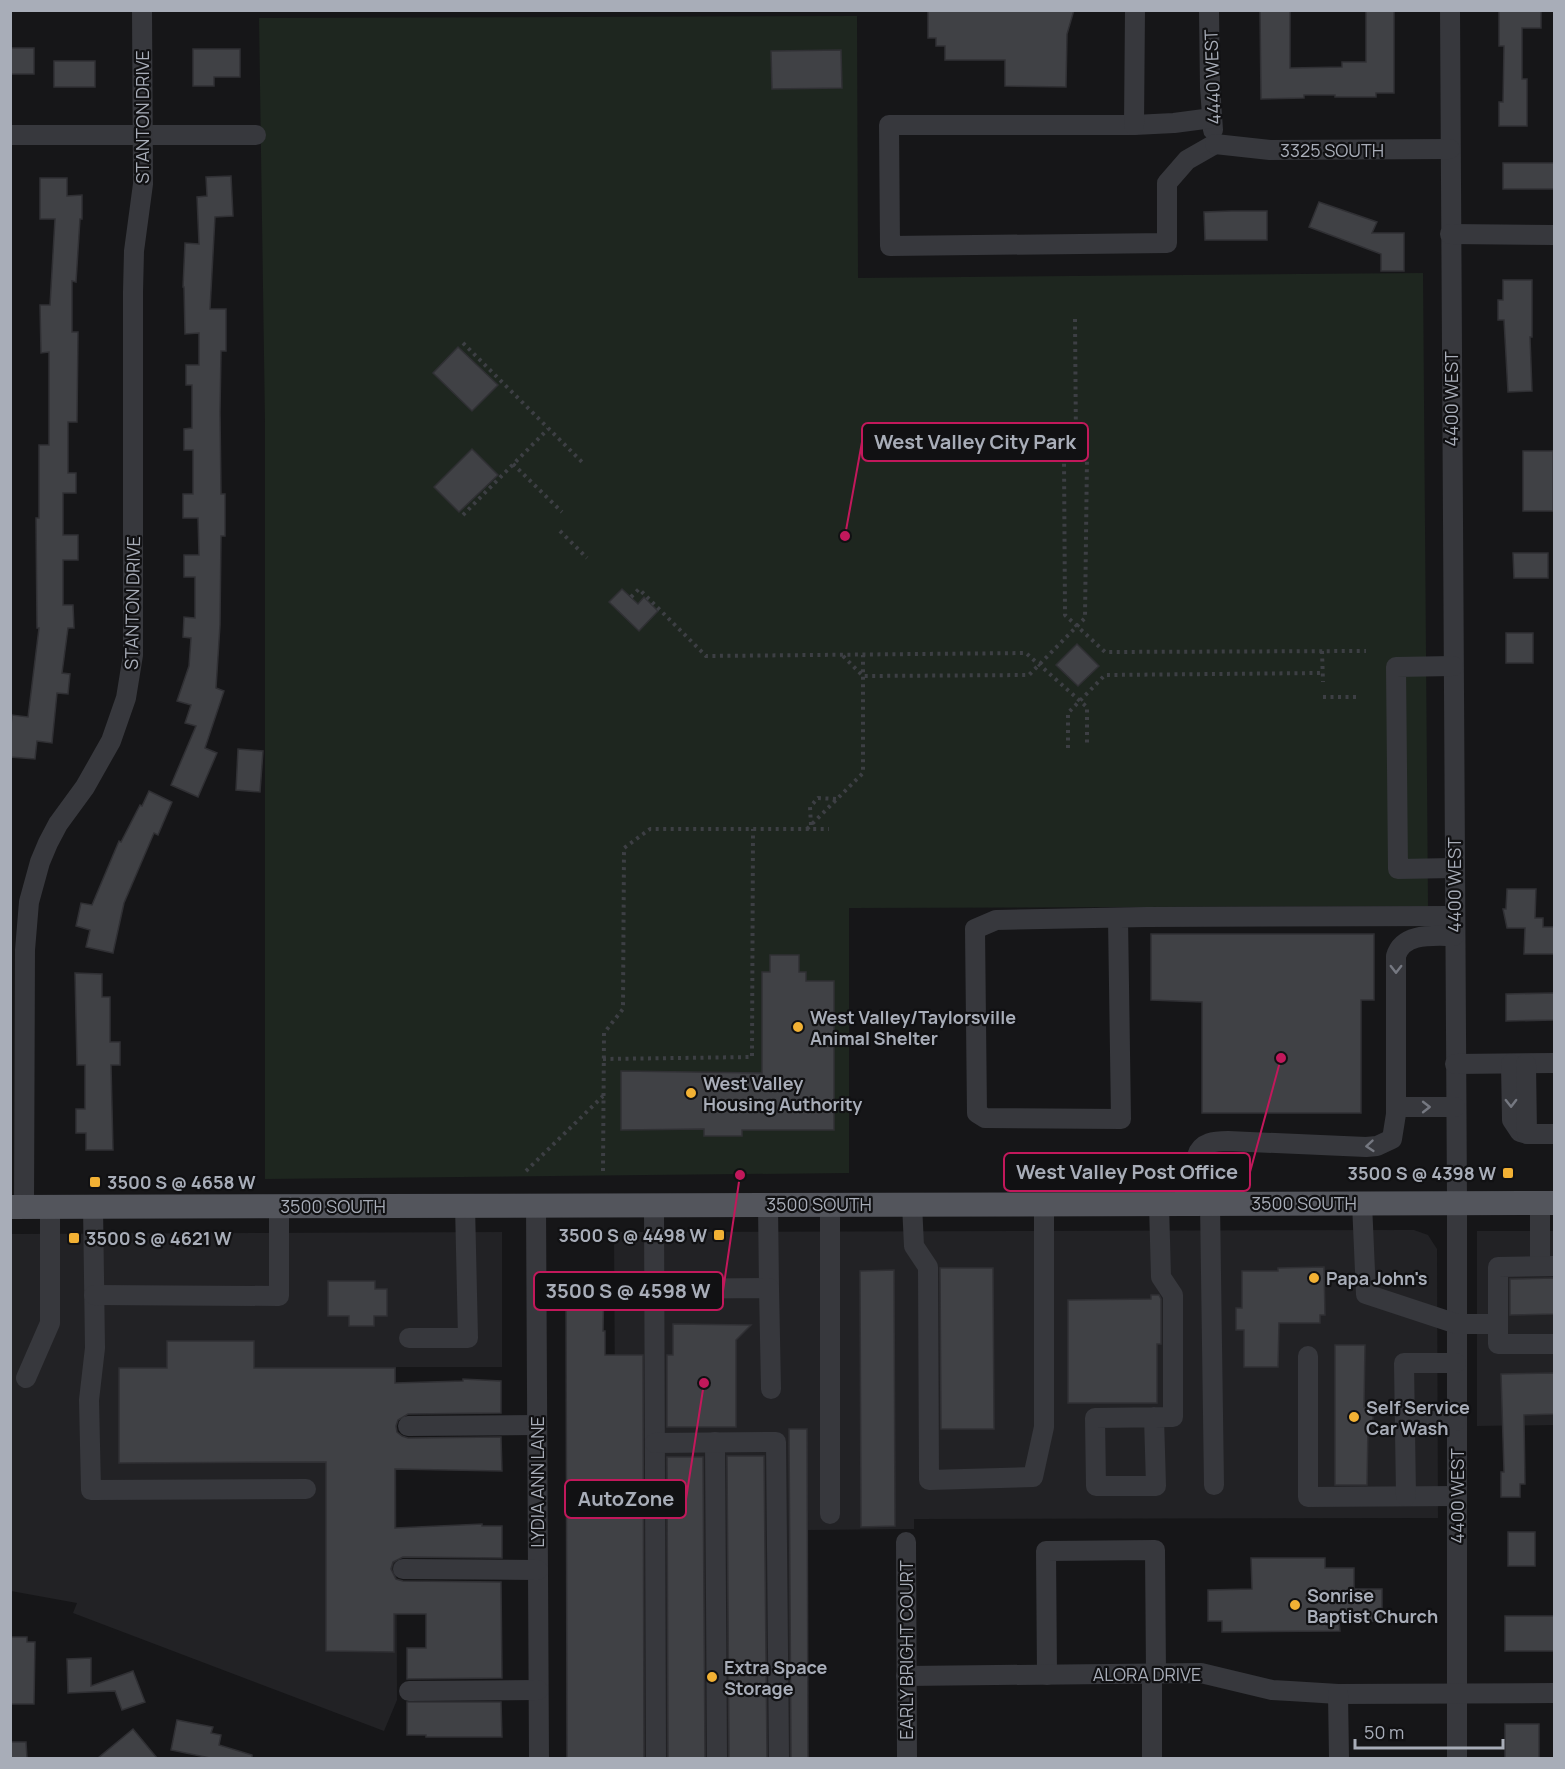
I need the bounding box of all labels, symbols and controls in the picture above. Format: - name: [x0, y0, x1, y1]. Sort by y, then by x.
- street label: 4440 WEST: [1198, 29, 1226, 125]
- street label: STANTON DRIVE: [130, 50, 154, 184]
- street label: 3325 SOUTH: [1280, 138, 1384, 162]
- street label: 4400 WEST: [1439, 351, 1463, 447]
- callout: West Valley City Park: [862, 423, 1088, 461]
- text: West Valley City Park: [874, 428, 1077, 455]
- street label: STANTON DRIVE: [119, 536, 145, 670]
- street label: 4400 WEST: [1442, 837, 1466, 933]
- one-way arrow: [1390, 964, 1402, 973]
- place label: West Valley/Taylorsville Animal Shelter: [810, 1005, 1016, 1050]
- marker: West Valley/Taylorsville Animal Shelter: [791, 1020, 805, 1034]
- place label: West Valley Housing Authority: [703, 1071, 862, 1116]
- marker: West Valley Housing Authority: [684, 1086, 698, 1100]
- one-way arrow: [1505, 1098, 1518, 1107]
- one-way arrow: [1421, 1101, 1430, 1113]
- one-way arrow: [1365, 1139, 1374, 1152]
- callout: West Valley Post Office: [1004, 1153, 1250, 1191]
- text: West Valley Post Office: [1016, 1158, 1238, 1185]
- place label: 3500 S @ 4398 W: [1347, 1161, 1496, 1185]
- marker: 3500 S @ 4398 W: [1501, 1166, 1515, 1180]
- place label: 3500 S @ 4658 W: [107, 1170, 256, 1194]
- marker: 3500 S @ 4658 W: [88, 1175, 102, 1189]
- street label: 3500 SOUTH: [1251, 1191, 1357, 1215]
- street label: 3500 SOUTH: [766, 1192, 872, 1216]
- street label: 3500 SOUTH: [280, 1194, 386, 1218]
- place label: 3500 S @ 4498 W: [559, 1223, 707, 1247]
- place label: 3500 S @ 4621 W: [86, 1226, 232, 1250]
- marker: 3500 S @ 4498 W: [712, 1228, 726, 1242]
- marker: 3500 S @ 4621 W: [67, 1231, 81, 1245]
- place label: Papa John's: [1326, 1266, 1428, 1290]
- marker: Papa John's: [1307, 1271, 1321, 1285]
- callout: 3500 S @ 4598 W: [534, 1272, 723, 1310]
- text: 3500 S @ 4598 W: [545, 1277, 711, 1304]
- place label: Self Service Car Wash: [1366, 1395, 1470, 1440]
- marker: Self Service Car Wash: [1347, 1410, 1361, 1424]
- street label: LYDIA ANN LANE: [525, 1416, 549, 1548]
- street label: 4400 WEST: [1445, 1448, 1469, 1544]
- callout: AutoZone: [565, 1480, 686, 1518]
- text: AutoZone: [578, 1485, 674, 1512]
- street label: EARLY BRIGHT COURT: [894, 1560, 918, 1740]
- place label: Sonrise Baptist Church: [1307, 1583, 1438, 1628]
- marker: Sonrise Baptist Church: [1288, 1598, 1302, 1612]
- place label: Extra Space Storage: [724, 1655, 828, 1700]
- street label: ALORA DRIVE: [1093, 1662, 1201, 1686]
- marker: Extra Space Storage: [705, 1670, 719, 1684]
- scale bar: [1355, 1712, 1504, 1750]
- text: 50 m: [1364, 1720, 1404, 1744]

